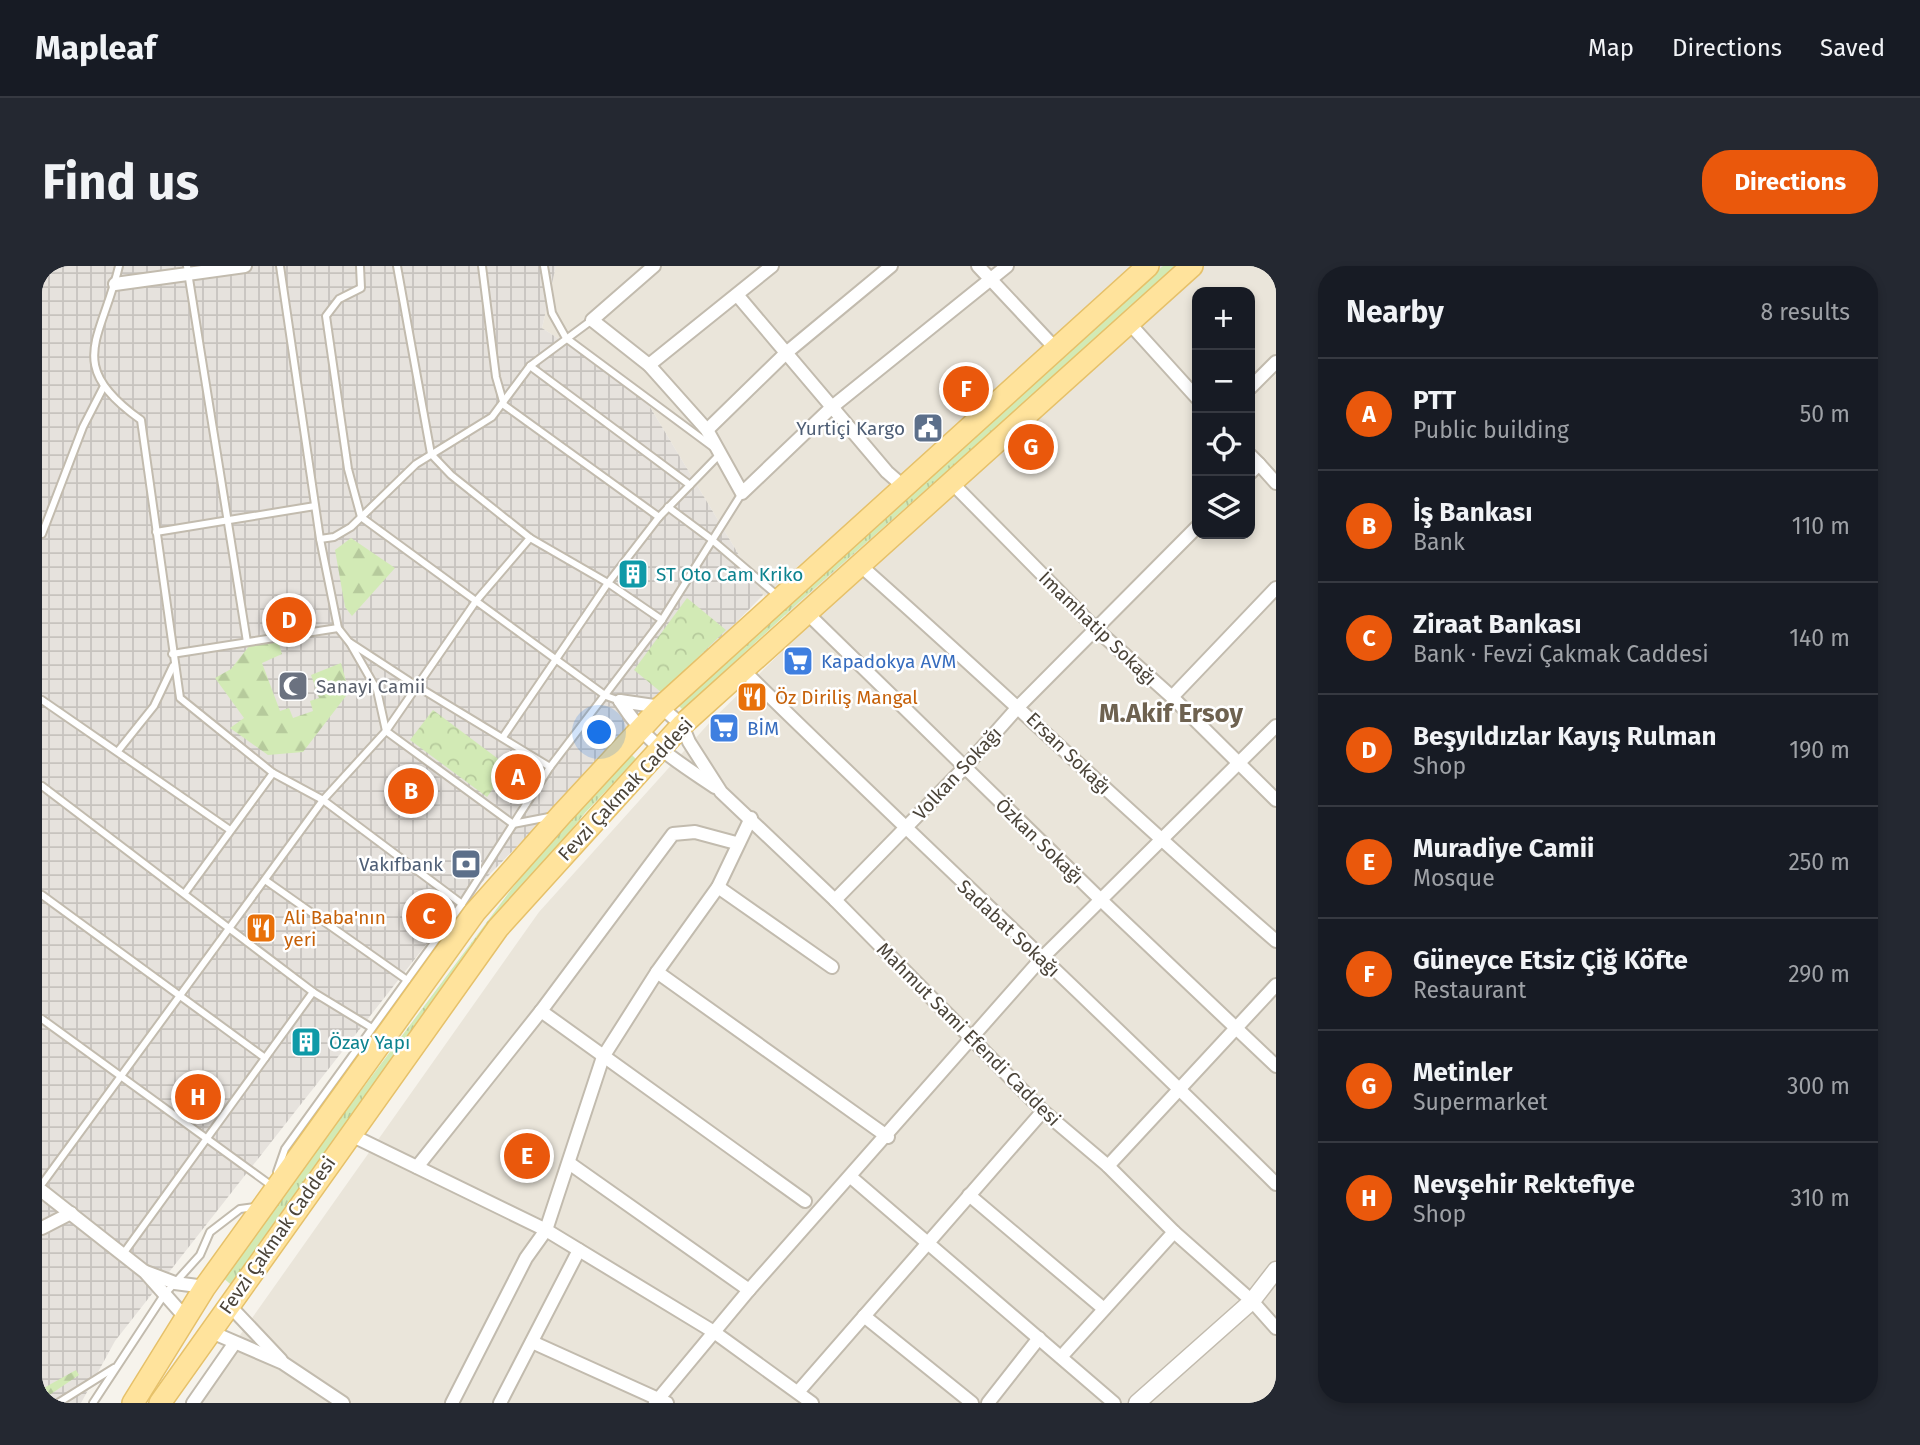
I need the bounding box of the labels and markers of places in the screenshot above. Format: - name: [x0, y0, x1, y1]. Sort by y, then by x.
- pin: F: [943, 363, 989, 415]
- public building icon: Yurtiçi Kargo: [911, 411, 945, 445]
- place label: Yurtiçi Kargo: [796, 417, 905, 440]
- pin: G: [1008, 421, 1054, 473]
- building icon: ST Oto Cam Kriko: [616, 557, 650, 591]
- place label: ST Oto Cam Kriko: [656, 563, 803, 586]
- pin: D: [266, 594, 312, 646]
- supermarket icon: Kapadokya AVM: [781, 644, 815, 678]
- place label: Kapadokya AVM: [821, 650, 956, 673]
- mosque icon: Sanayi Camii: [276, 669, 310, 703]
- place label: Sanayi Camii: [316, 675, 425, 698]
- restaurant icon: Öz Diriliş Mangal: [735, 680, 769, 714]
- place label: Öz Diriliş Mangal: [775, 686, 918, 709]
- supermarket icon: BİM: [707, 711, 741, 745]
- place label: BİM: [747, 717, 779, 740]
- pin: A: [495, 751, 541, 803]
- pin: B: [388, 765, 434, 817]
- bank icon: Vakıfbank: [449, 847, 483, 881]
- place label: Vakıfbank: [359, 853, 443, 876]
- pin: C: [406, 890, 452, 942]
- place label: Ali Baba'nın yeri: [284, 906, 386, 951]
- restaurant icon: Ali Baba'nın yeri: [244, 911, 278, 945]
- building icon: Özay Yapı: [289, 1025, 323, 1059]
- place label: Özay Yapı: [329, 1031, 410, 1054]
- pin: H: [175, 1071, 221, 1123]
- pin: E: [504, 1130, 550, 1182]

